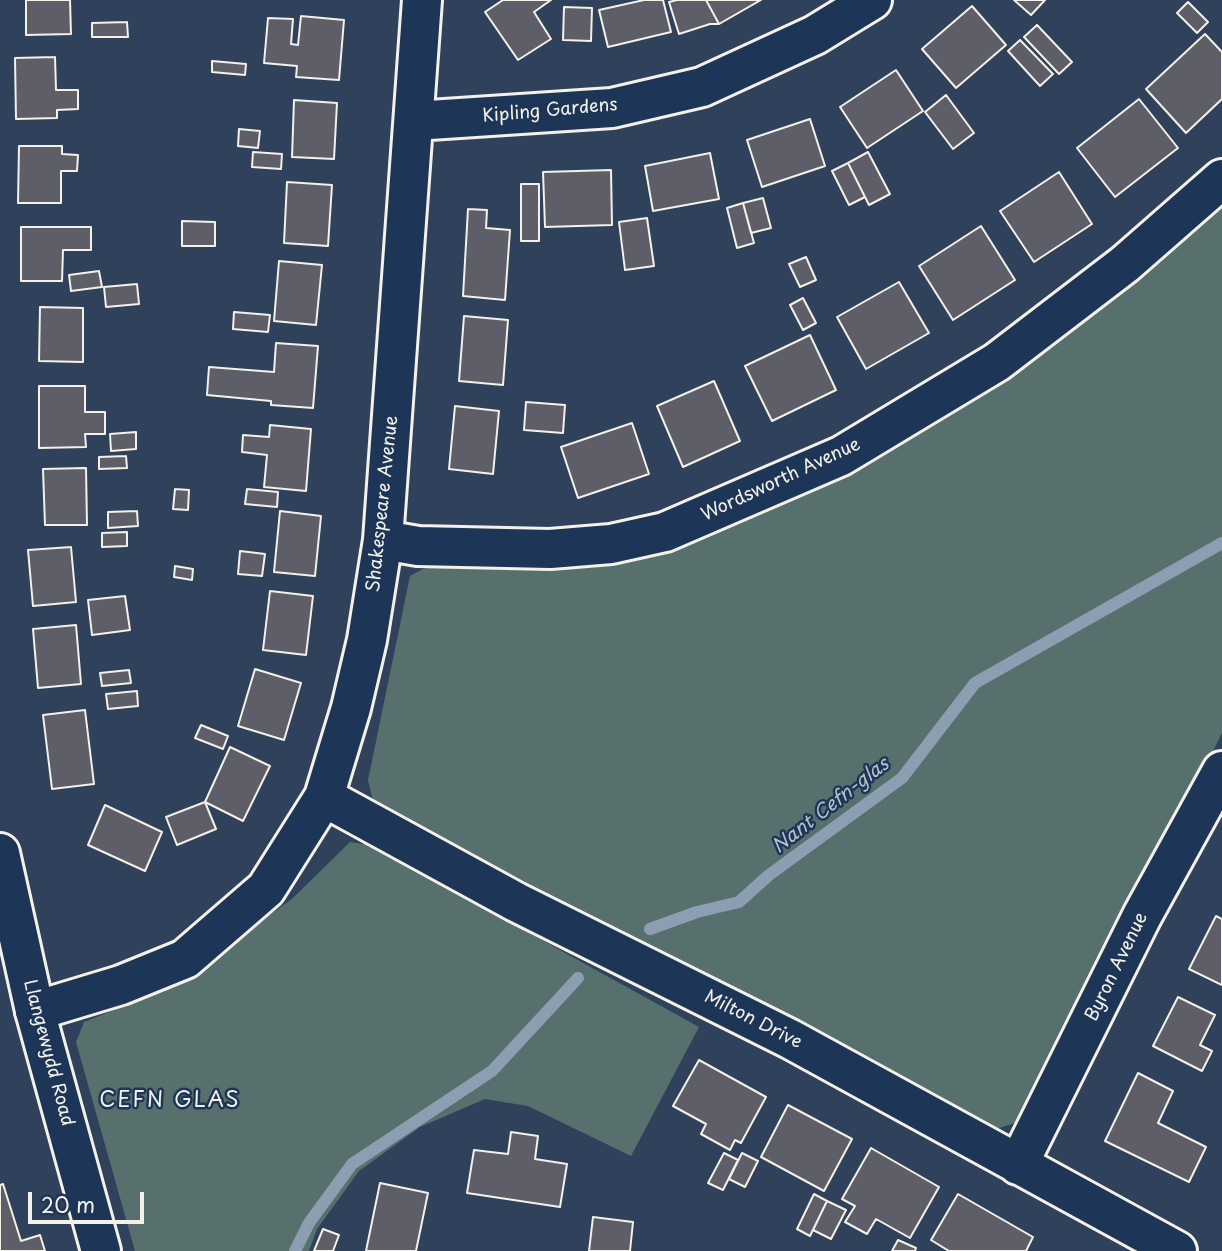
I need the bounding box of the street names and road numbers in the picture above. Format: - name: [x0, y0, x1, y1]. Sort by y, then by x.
- street label: Kipling Gardens: [482, 94, 618, 128]
- street label: Shakespeare Avenue: [363, 415, 403, 593]
- street label: Wordsworth Avenue: [698, 434, 864, 526]
- street label: Byron Avenue: [1081, 909, 1153, 1025]
- street label: Llangewydd Road: [18, 977, 78, 1129]
- street label: Milton Drive: [701, 986, 805, 1054]

